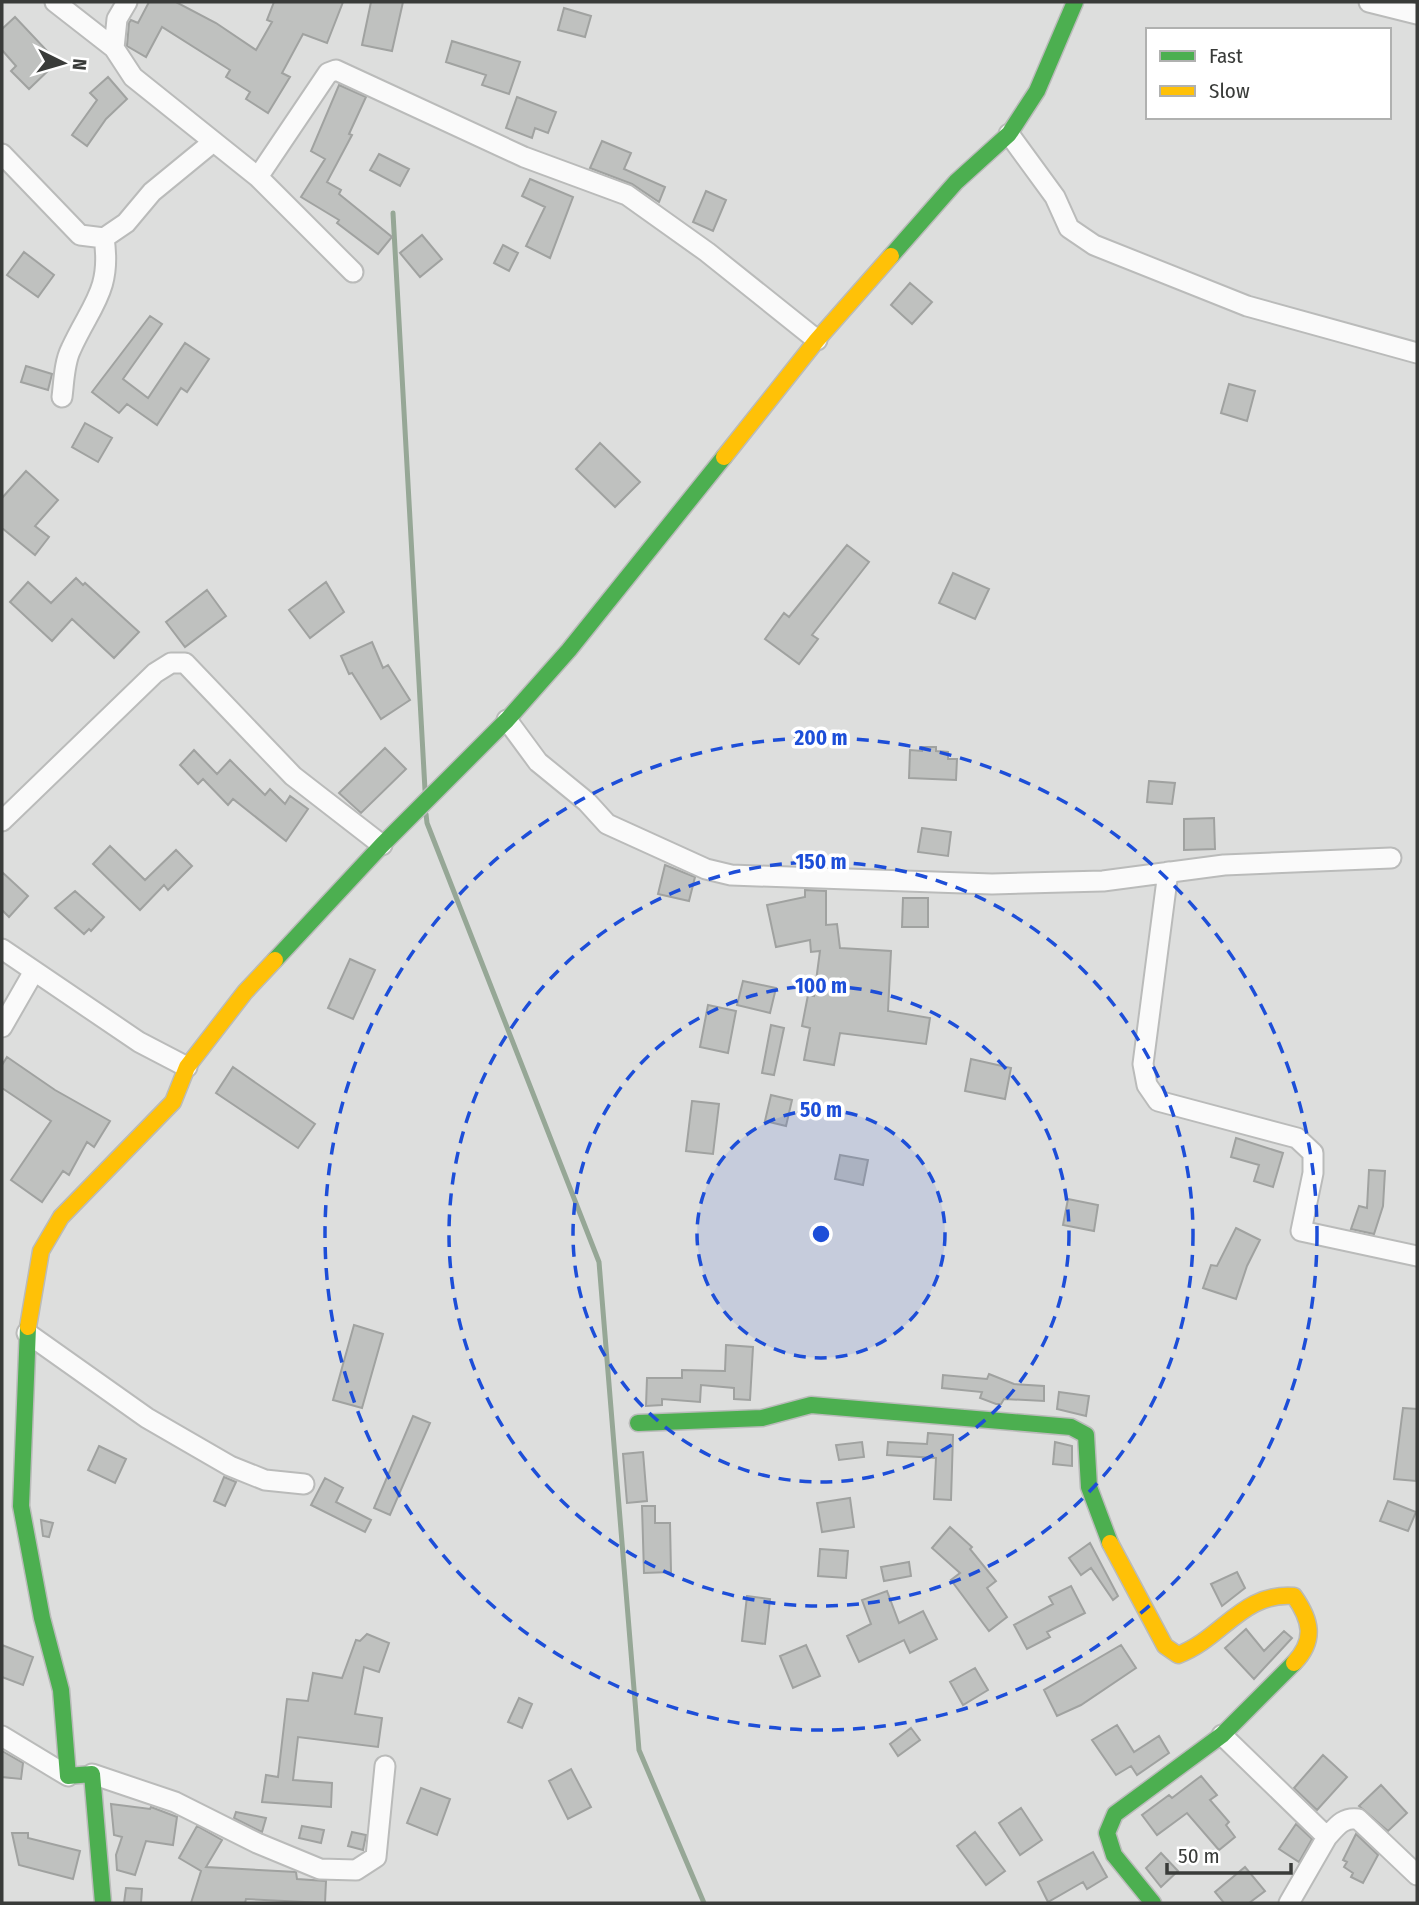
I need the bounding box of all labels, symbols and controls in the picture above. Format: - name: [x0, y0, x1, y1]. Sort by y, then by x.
- north arrow: [28, 28, 98, 98]
- legend: [1146, 28, 1391, 119]
- text: Fast: [1209, 43, 1243, 69]
- text: N: [67, 58, 91, 71]
- text: Slow: [1209, 78, 1250, 104]
- text: 200 m: [793, 725, 848, 751]
- text: 150 m: [795, 849, 847, 875]
- text: 100 m: [795, 973, 847, 999]
- text: 50 m: [800, 1097, 842, 1123]
- centre of rings: [809, 1222, 833, 1246]
- scale bar: [1167, 1832, 1291, 1876]
- text: 50 m: [1178, 1843, 1220, 1869]

